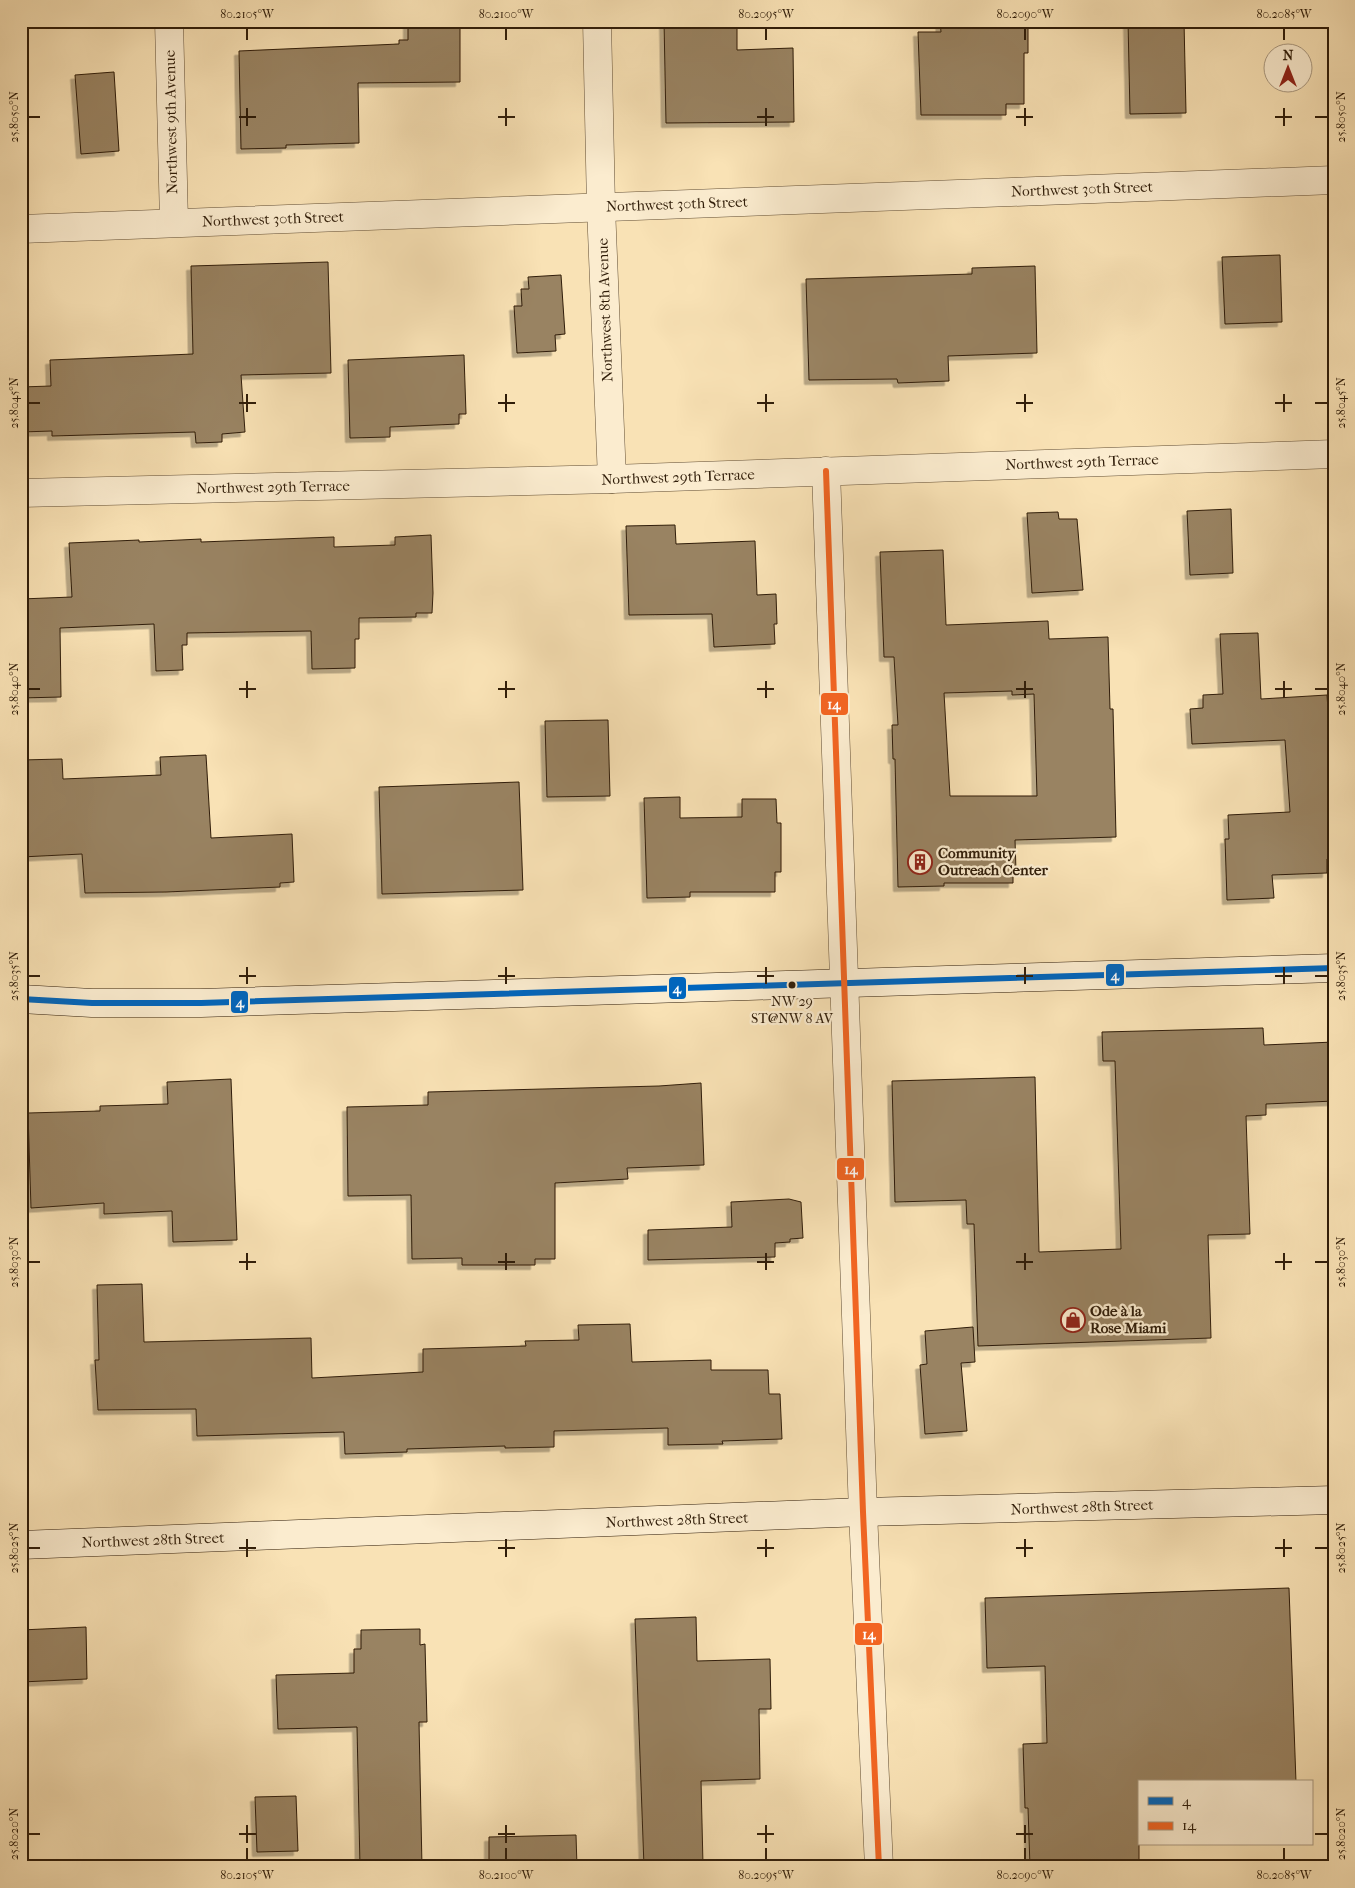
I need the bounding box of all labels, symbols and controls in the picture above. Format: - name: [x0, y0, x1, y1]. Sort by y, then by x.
- text: 80.2105°W: [220, 7, 275, 21]
- text: 80.2100°W: [479, 7, 535, 21]
- text: 80.2095°W: [738, 7, 795, 21]
- text: 80.2090°W: [997, 7, 1055, 21]
- text: 80.2085°W: [1256, 7, 1313, 21]
- north arrow: [1262, 42, 1312, 92]
- text: N: [1283, 47, 1294, 64]
- street label: Northwest 9th Avenue: [161, 49, 181, 194]
- text: 25.8050°N: [7, 91, 21, 143]
- text: 25.8050°N: [1334, 91, 1348, 143]
- street label: Northwest 30th Street: [1011, 178, 1154, 200]
- street label: Northwest 30th Street: [606, 193, 749, 215]
- street label: Northwest 30th Street: [202, 208, 345, 230]
- street label: Northwest 8th Avenue: [593, 237, 617, 382]
- text: 25.8045°N: [7, 377, 21, 429]
- text: 25.8045°N: [1334, 377, 1348, 429]
- street label: Northwest 29th Terrace: [1005, 450, 1160, 474]
- street label: Northwest 29th Terrace: [601, 465, 756, 489]
- street label: Northwest 29th Terrace: [196, 477, 350, 497]
- text: 25.8040°N: [7, 662, 21, 716]
- text: 25.8040°N: [1334, 662, 1348, 716]
- line badge: 14: [820, 692, 849, 716]
- text: 14: [827, 696, 841, 713]
- place label: Community Outreach Center: [938, 844, 1048, 879]
- building icon: Community Outreach Center: [907, 849, 933, 875]
- text: 25.8035°N: [7, 951, 21, 1001]
- text: 25.8035°N: [1334, 951, 1348, 1001]
- line badge: 4: [1105, 963, 1125, 987]
- text: 4: [1110, 967, 1120, 984]
- line badge: 4: [668, 976, 687, 1000]
- text: 4: [672, 980, 682, 997]
- marker: NW 29 ST@NW 8 AV: [787, 980, 797, 990]
- line badge: 4: [230, 990, 249, 1014]
- place label: NW 29 ST@NW 8 AV: [751, 993, 834, 1027]
- text: 4: [235, 994, 245, 1011]
- line badge: 14: [836, 1157, 865, 1181]
- text: 14: [844, 1161, 858, 1178]
- text: 25.8030°N: [7, 1236, 21, 1288]
- text: 25.8030°N: [1334, 1236, 1348, 1288]
- place label: Ode à la Rose Miami: [1090, 1302, 1167, 1337]
- shop icon: Ode à la Rose Miami: [1060, 1307, 1086, 1333]
- street label: Northwest 28th Street: [1010, 1495, 1154, 1518]
- street label: Northwest 28th Street: [605, 1508, 749, 1531]
- text: 25.8025°N: [7, 1522, 21, 1574]
- text: 25.8025°N: [1334, 1522, 1348, 1574]
- street label: Northwest 28th Street: [81, 1528, 225, 1551]
- line badge: 14: [854, 1622, 883, 1646]
- text: 14: [862, 1626, 876, 1643]
- legend: [1138, 1780, 1312, 1846]
- text: 4: [1182, 1792, 1192, 1810]
- text: 25.8020°N: [7, 1808, 21, 1860]
- text: 25.8020°N: [1334, 1808, 1348, 1860]
- text: 14: [1182, 1816, 1197, 1834]
- text: 80.2105°W: [220, 1868, 275, 1882]
- text: 80.2100°W: [479, 1868, 535, 1882]
- text: 80.2095°W: [738, 1868, 795, 1882]
- text: 80.2090°W: [997, 1868, 1055, 1882]
- text: 80.2085°W: [1256, 1868, 1313, 1882]

